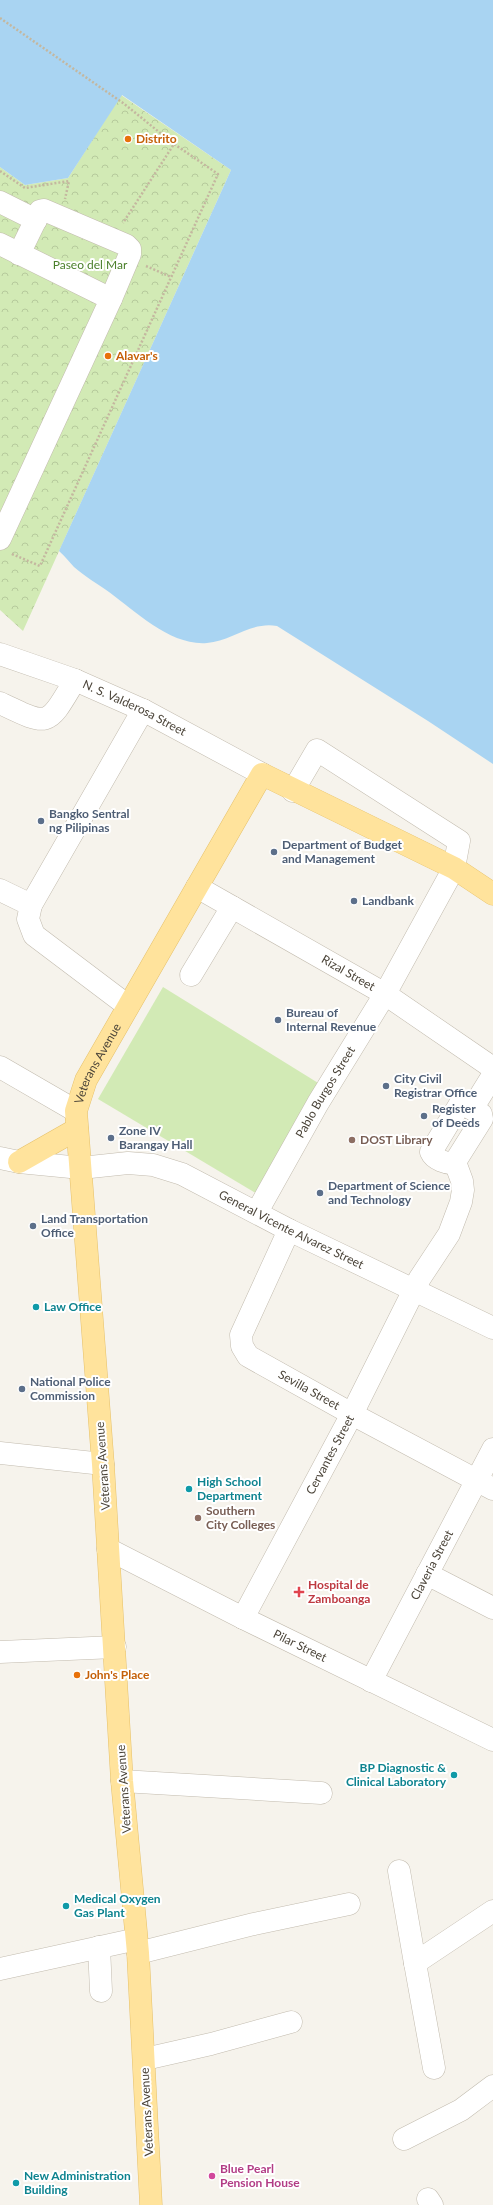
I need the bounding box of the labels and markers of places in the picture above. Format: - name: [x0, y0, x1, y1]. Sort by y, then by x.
- place label: Distrito: [136, 131, 177, 146]
- marker: Distrito: [123, 134, 133, 144]
- place label: Alavar's: [115, 348, 158, 363]
- marker: Alavar's: [103, 351, 113, 361]
- place label: Bangko Sentral ng Pilipinas: [49, 806, 130, 835]
- marker: Bangko Sentral ng Pilipinas: [36, 816, 46, 826]
- place label: Department of Budget and Management: [282, 837, 403, 866]
- marker: Department of Budget and Management: [269, 847, 279, 857]
- place label: Landbank: [362, 893, 415, 908]
- marker: Landbank: [349, 896, 359, 906]
- place label: Bureau of Internal Revenue: [286, 1005, 377, 1034]
- marker: Bureau of Internal Revenue: [273, 1015, 283, 1025]
- place label: City Civil Registrar Office: [394, 1071, 478, 1100]
- marker: City Civil Registrar Office: [381, 1081, 391, 1091]
- place label: Register of Deeds: [432, 1101, 480, 1130]
- marker: Register of Deeds: [419, 1111, 429, 1121]
- place label: Zone IV Barangay Hall: [119, 1123, 193, 1152]
- place label: DOST Library: [360, 1132, 433, 1147]
- marker: Zone IV Barangay Hall: [106, 1133, 116, 1143]
- marker: DOST Library: [347, 1135, 357, 1145]
- place label: Department of Science and Technology: [328, 1178, 451, 1207]
- marker: Department of Science and Technology: [315, 1188, 325, 1198]
- place label: Land Transportation Office: [41, 1211, 148, 1240]
- marker: Land Transportation Office: [28, 1221, 38, 1231]
- place label: Law Office: [44, 1299, 102, 1314]
- marker: Law Office: [31, 1302, 41, 1312]
- place label: National Police Commission: [30, 1374, 111, 1403]
- marker: National Police Commission: [17, 1384, 27, 1394]
- place label: High School Department: [197, 1474, 262, 1503]
- marker: High School Department: [184, 1484, 194, 1494]
- place label: Southern City Colleges: [206, 1503, 275, 1532]
- marker: Southern City Colleges: [193, 1513, 203, 1523]
- place label: Hospital de Zamboanga: [308, 1577, 370, 1606]
- marker: Hospital de Zamboanga: [293, 1586, 305, 1598]
- place label: John's Place: [85, 1667, 150, 1682]
- marker: John's Place: [72, 1670, 82, 1680]
- place label: BP Diagnostic & Clinical Laboratory: [346, 1760, 447, 1789]
- marker: BP Diagnostic & Clinical Laboratory: [449, 1770, 459, 1780]
- place label: Medical Oxygen Gas Plant: [74, 1891, 161, 1920]
- marker: Medical Oxygen Gas Plant: [61, 1901, 71, 1911]
- place label: Blue Pearl Pension House: [220, 2161, 300, 2190]
- place label: New Administration Building: [24, 2168, 131, 2197]
- marker: Blue Pearl Pension House: [207, 2171, 217, 2181]
- marker: New Administration Building: [11, 2178, 21, 2188]

